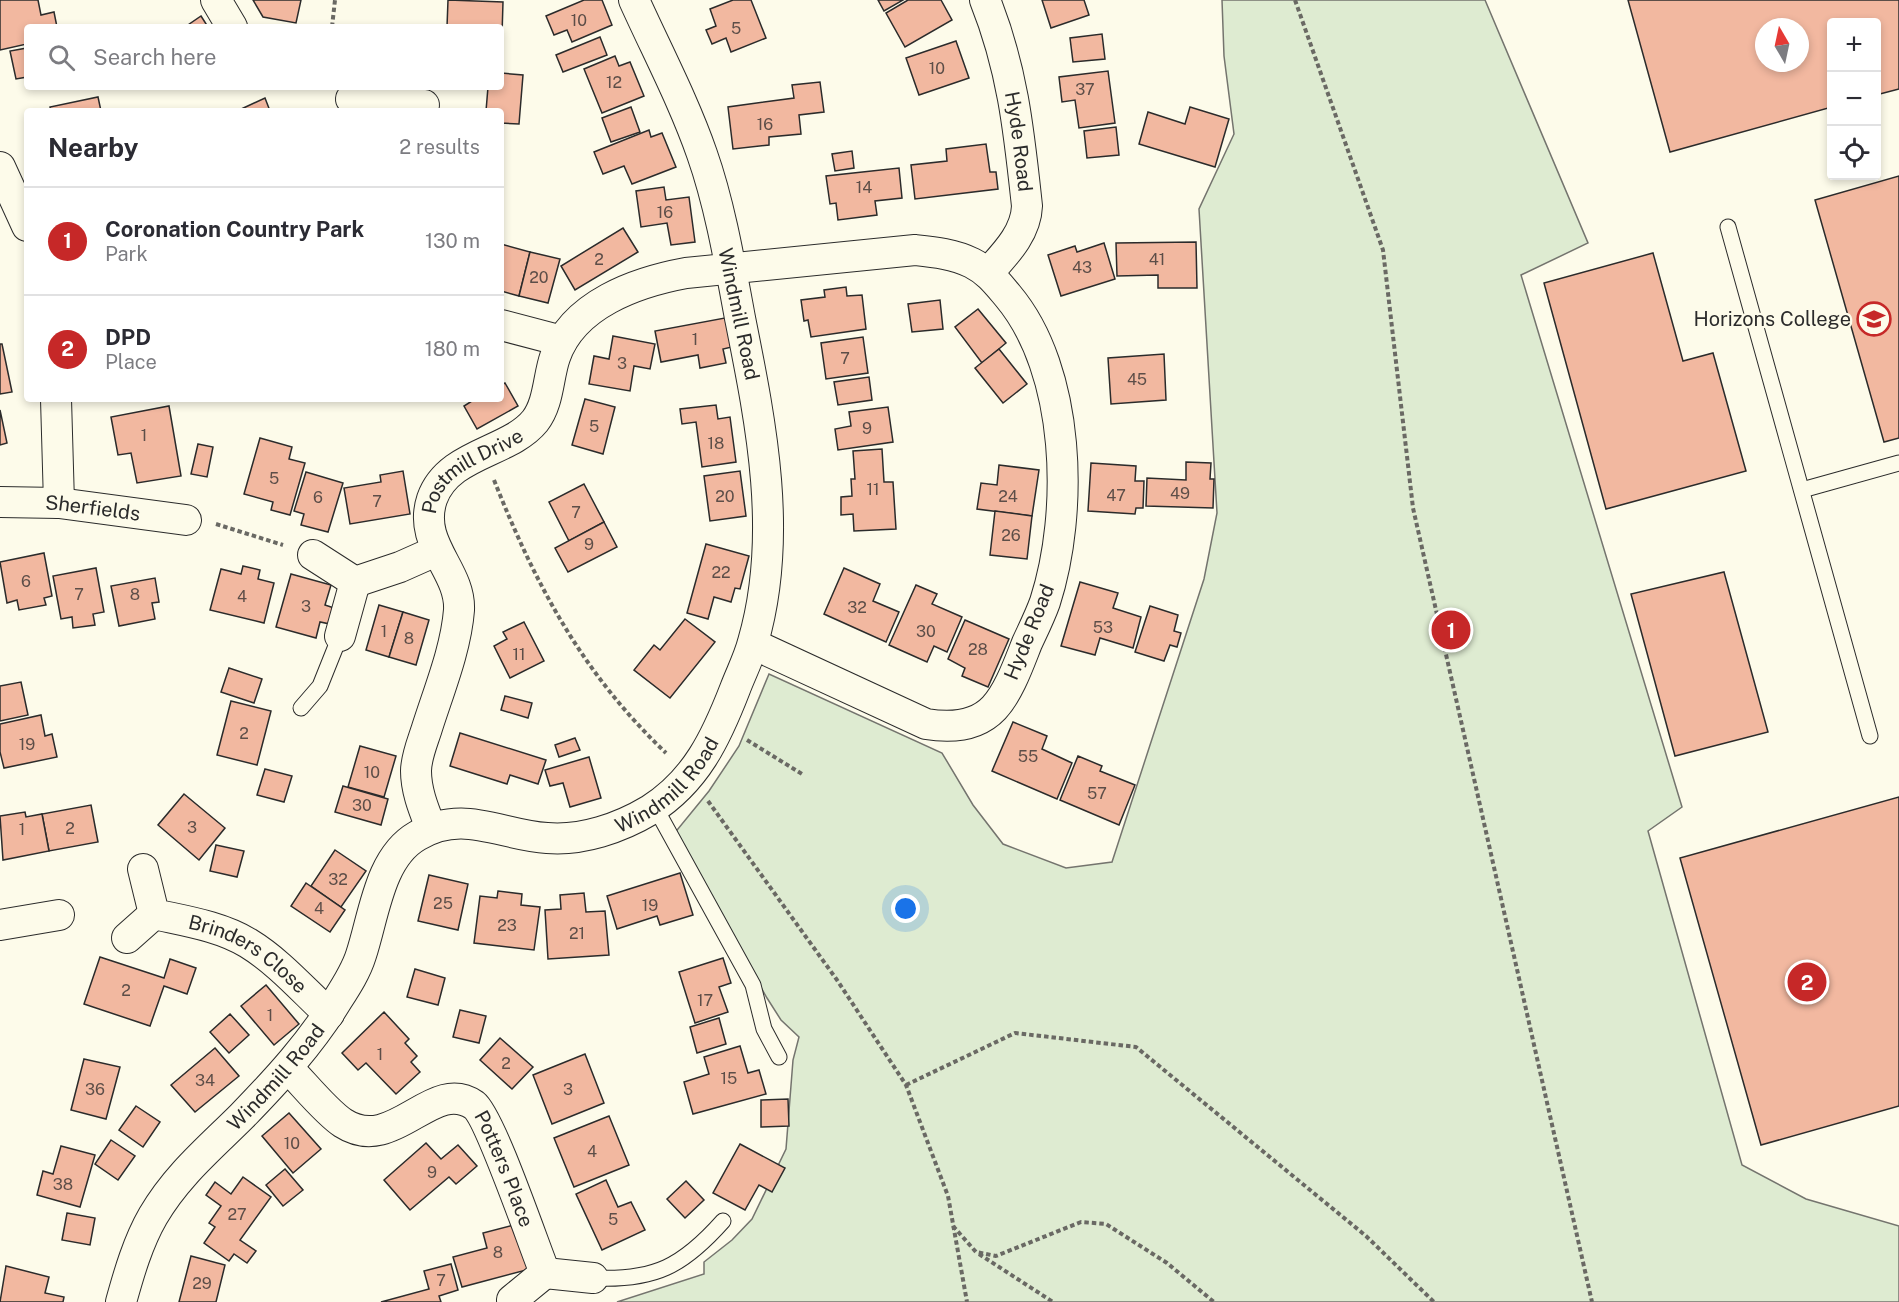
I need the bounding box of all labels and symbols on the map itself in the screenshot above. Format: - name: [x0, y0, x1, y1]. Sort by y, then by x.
- house number: 10: [571, 11, 587, 30]
- north arrow: [1755, 18, 1809, 72]
- house number: 5: [731, 19, 741, 38]
- house number: 10: [929, 59, 945, 78]
- house number: 12: [606, 73, 622, 92]
- house number: 37: [1075, 80, 1095, 99]
- street label: Hyde Road: [1000, 89, 1037, 193]
- house number: 16: [757, 115, 773, 134]
- house number: 14: [856, 178, 872, 197]
- house number: 16: [657, 203, 673, 222]
- street label: Windmill Road: [713, 246, 765, 382]
- house number: 2: [594, 250, 604, 269]
- house number: 41: [1149, 250, 1165, 269]
- house number: 43: [1072, 258, 1092, 277]
- house number: 20: [529, 268, 549, 287]
- school or university icon: Horizons College: [1856, 301, 1892, 337]
- place label: Horizons College: [1693, 307, 1851, 331]
- house number: 1: [692, 330, 698, 349]
- house number: 7: [840, 349, 850, 368]
- house number: 3: [617, 354, 627, 373]
- house number: 45: [1127, 370, 1147, 389]
- house number: 5: [589, 417, 599, 436]
- house number: 9: [862, 419, 872, 438]
- street label: Postmill Drive: [417, 423, 528, 516]
- house number: 1: [141, 426, 147, 445]
- house number: 18: [708, 434, 724, 453]
- house number: 5: [269, 469, 279, 488]
- house number: 11: [866, 480, 880, 499]
- house number: 49: [1170, 484, 1190, 503]
- house number: 47: [1106, 486, 1126, 505]
- house number: 20: [715, 487, 735, 506]
- house number: 24: [998, 487, 1018, 506]
- house number: 6: [313, 488, 323, 507]
- street label: Sherfields: [45, 491, 142, 526]
- house number: 7: [372, 492, 382, 511]
- house number: 7: [571, 503, 581, 522]
- house number: 26: [1001, 526, 1021, 545]
- house number: 9: [584, 535, 594, 554]
- house number: 22: [711, 563, 731, 582]
- house number: 6: [21, 572, 31, 591]
- street label: Hyde Road: [999, 581, 1059, 683]
- house number: 7: [74, 585, 84, 604]
- house number: 8: [130, 585, 140, 604]
- house number: 4: [237, 587, 247, 606]
- house number: 3: [301, 597, 311, 616]
- house number: 32: [847, 598, 867, 617]
- pin: 1: [1432, 608, 1470, 652]
- house number: 53: [1093, 618, 1113, 637]
- house number: 1: [381, 622, 387, 641]
- house number: 30: [916, 622, 936, 641]
- house number: 8: [404, 629, 414, 648]
- house number: 28: [968, 640, 988, 659]
- house number: 11: [512, 645, 526, 664]
- house number: 2: [239, 724, 249, 743]
- street label: Windmill Road: [611, 733, 724, 838]
- house number: 19: [19, 735, 35, 754]
- house number: 55: [1018, 747, 1038, 766]
- house number: 10: [364, 763, 380, 782]
- house number: 57: [1087, 784, 1107, 803]
- house number: 30: [352, 796, 372, 815]
- house number: 3: [187, 818, 197, 837]
- house number: 2: [65, 819, 75, 838]
- house number: 1: [19, 820, 25, 839]
- house number: 32: [328, 870, 348, 889]
- house number: 25: [433, 894, 453, 913]
- your location: [891, 894, 920, 923]
- house number: 19: [642, 896, 658, 915]
- house number: 4: [314, 899, 324, 918]
- street label: Brinders Close: [186, 910, 312, 998]
- house number: 23: [497, 916, 517, 935]
- house number: 21: [569, 924, 585, 943]
- pin: 2: [1788, 960, 1826, 1004]
- house number: 2: [121, 981, 131, 1000]
- house number: 17: [697, 991, 713, 1010]
- house number: 1: [267, 1006, 273, 1025]
- street label: Windmill Road: [223, 1019, 329, 1135]
- house number: 1: [377, 1045, 383, 1064]
- house number: 2: [501, 1054, 511, 1073]
- house number: 15: [721, 1069, 737, 1088]
- house number: 34: [195, 1071, 215, 1090]
- house number: 36: [85, 1080, 105, 1099]
- house number: 3: [563, 1080, 573, 1099]
- street label: Potters Place: [469, 1106, 539, 1230]
- house number: 10: [284, 1134, 300, 1153]
- house number: 4: [587, 1142, 597, 1161]
- house number: 9: [427, 1163, 437, 1182]
- house number: 38: [53, 1175, 73, 1194]
- house number: 27: [227, 1205, 247, 1224]
- house number: 5: [608, 1210, 618, 1229]
- house number: 8: [493, 1243, 503, 1262]
- house number: 7: [436, 1271, 446, 1290]
- house number: 29: [192, 1274, 212, 1293]

